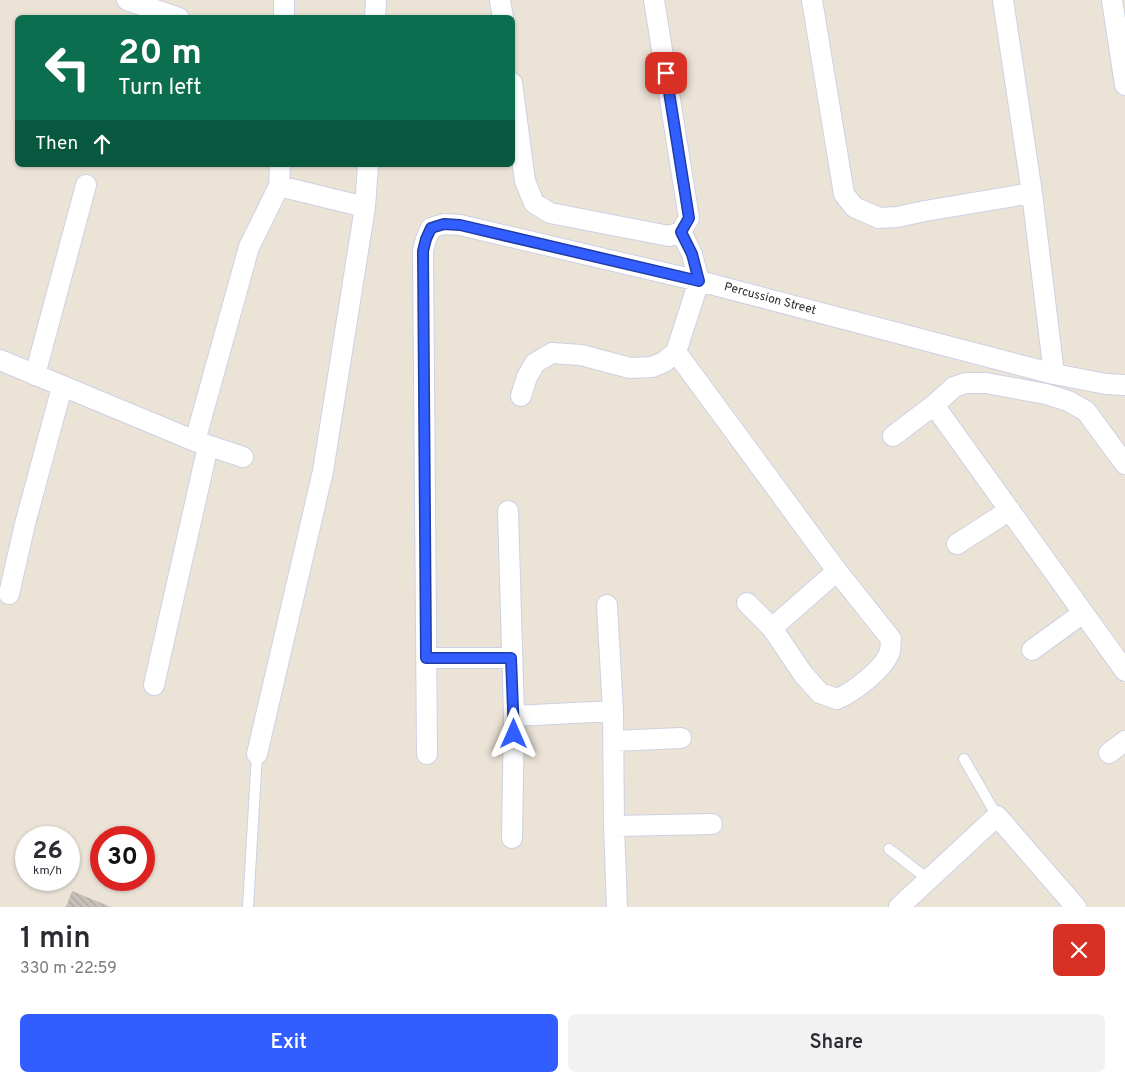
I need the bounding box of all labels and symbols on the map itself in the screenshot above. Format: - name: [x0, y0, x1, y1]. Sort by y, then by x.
- pin: [645, 52, 687, 94]
- street label: Percussion Street: [722, 279, 818, 319]
- position arrow: [487, 707, 539, 759]
- speed limit sign: 30: [90, 826, 155, 891]

